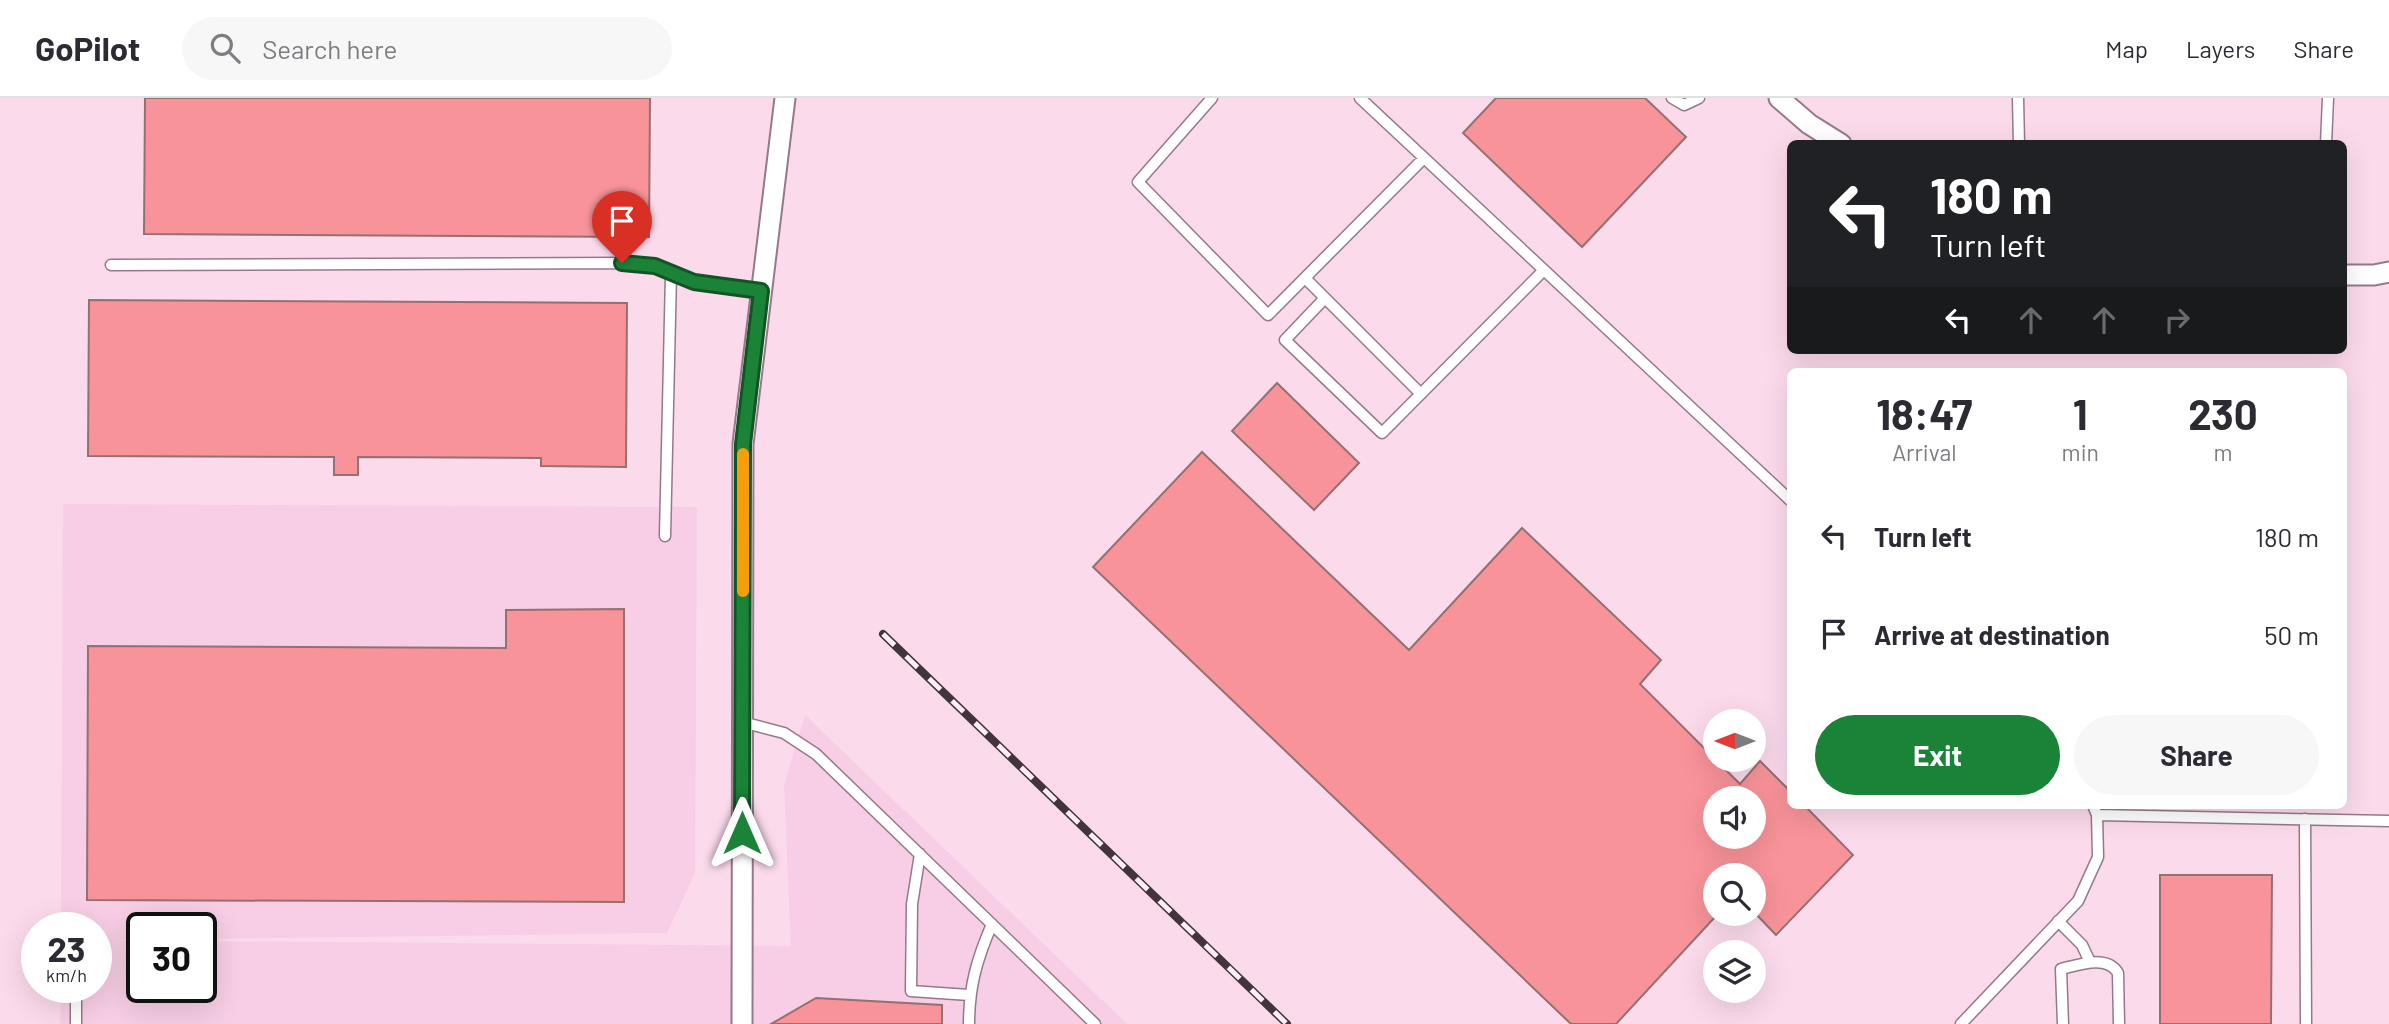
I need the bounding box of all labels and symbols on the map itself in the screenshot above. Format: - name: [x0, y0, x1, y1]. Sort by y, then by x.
- pin: [592, 191, 652, 263]
- north arrow: [1703, 709, 1766, 772]
- position arrow: [705, 796, 779, 870]
- speed limit sign: 30: [126, 912, 217, 1003]

